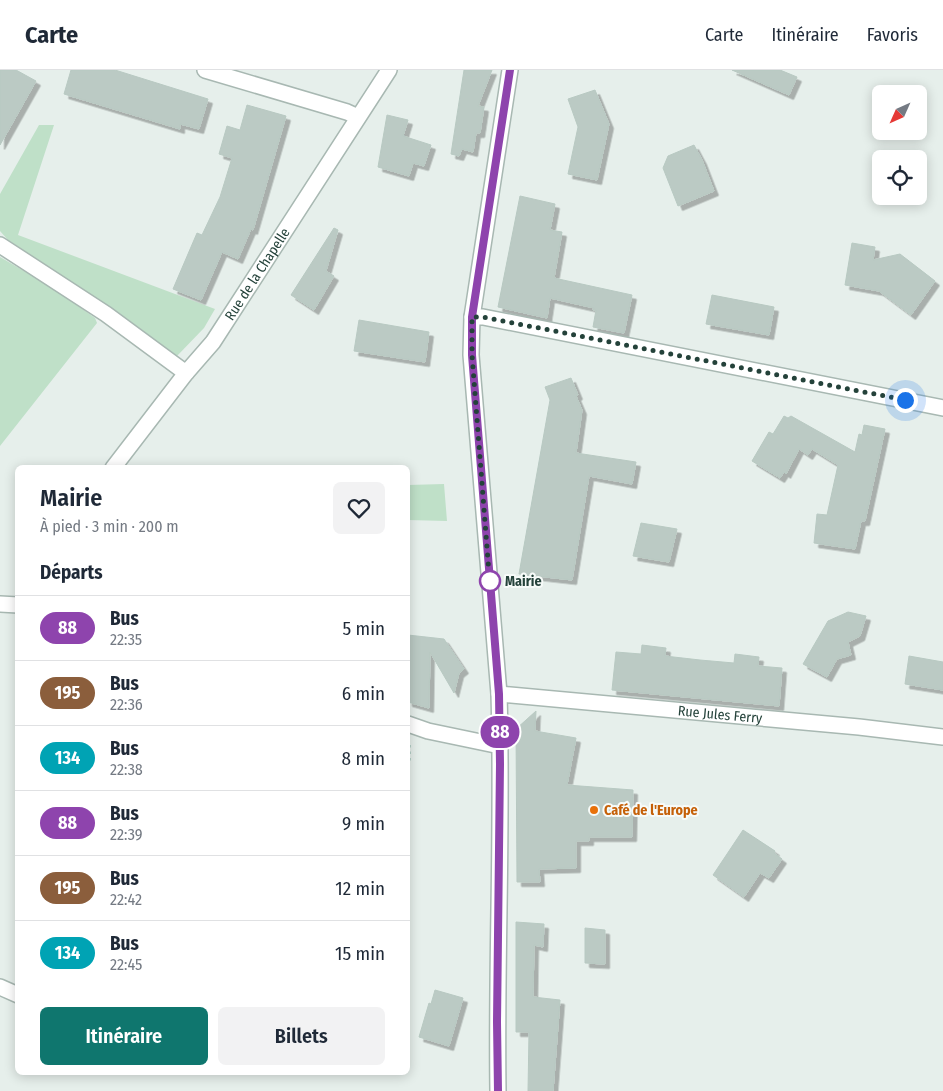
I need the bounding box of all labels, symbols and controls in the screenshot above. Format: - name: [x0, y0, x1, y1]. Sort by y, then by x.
- text: Carte: [25, 21, 78, 49]
- text: Carte: [705, 24, 743, 46]
- text: Itinéraire: [771, 24, 839, 46]
- text: Favoris: [867, 24, 918, 46]
- north arrow: [872, 85, 928, 140]
- map controls: [872, 85, 927, 205]
- button: locate: [872, 150, 927, 205]
- street label: Rue de la Chapelle: [221, 225, 294, 324]
- your location: [893, 388, 918, 413]
- button: heart: [333, 482, 385, 534]
- text: Mairie: [40, 484, 102, 512]
- text: À pied · 3 min · 200 m: [40, 517, 179, 536]
- text: Départs: [40, 561, 103, 584]
- marker: Mairie: [479, 570, 501, 592]
- place label: Mairie: [505, 573, 542, 590]
- text: Bus: [110, 607, 139, 630]
- text: 88: [58, 617, 77, 639]
- text: 5 min: [342, 617, 385, 640]
- text: 22:35: [110, 630, 142, 649]
- text: Bus: [110, 672, 139, 695]
- text: 195: [55, 682, 80, 704]
- text: 6 min: [342, 682, 385, 705]
- text: 22:36: [110, 695, 143, 714]
- street label: Rue Jules Ferry: [677, 702, 764, 727]
- line badge: 88: [478, 716, 522, 748]
- text: 88: [490, 721, 510, 743]
- text: Bus: [110, 737, 139, 760]
- text: 134: [55, 747, 80, 769]
- text: 8 min: [342, 747, 385, 770]
- text: 22:38: [110, 760, 143, 779]
- text: Bus: [110, 802, 139, 825]
- place label: Café de l'Europe: [604, 802, 698, 819]
- marker: Café de l'Europe: [588, 804, 600, 816]
- text: 88: [58, 812, 77, 834]
- text: 9 min: [342, 812, 385, 835]
- text: 22:39: [110, 825, 142, 844]
- text: Bus: [110, 867, 139, 890]
- text: 195: [55, 877, 80, 899]
- text: 12 min: [335, 877, 385, 900]
- text: 22:42: [110, 890, 142, 909]
- text: Bus: [110, 932, 139, 955]
- text: 134: [55, 942, 80, 964]
- text: 15 min: [335, 942, 385, 965]
- text: 22:45: [110, 955, 142, 974]
- button: Itinéraire: [40, 1007, 208, 1065]
- button: Billets: [218, 1007, 385, 1065]

